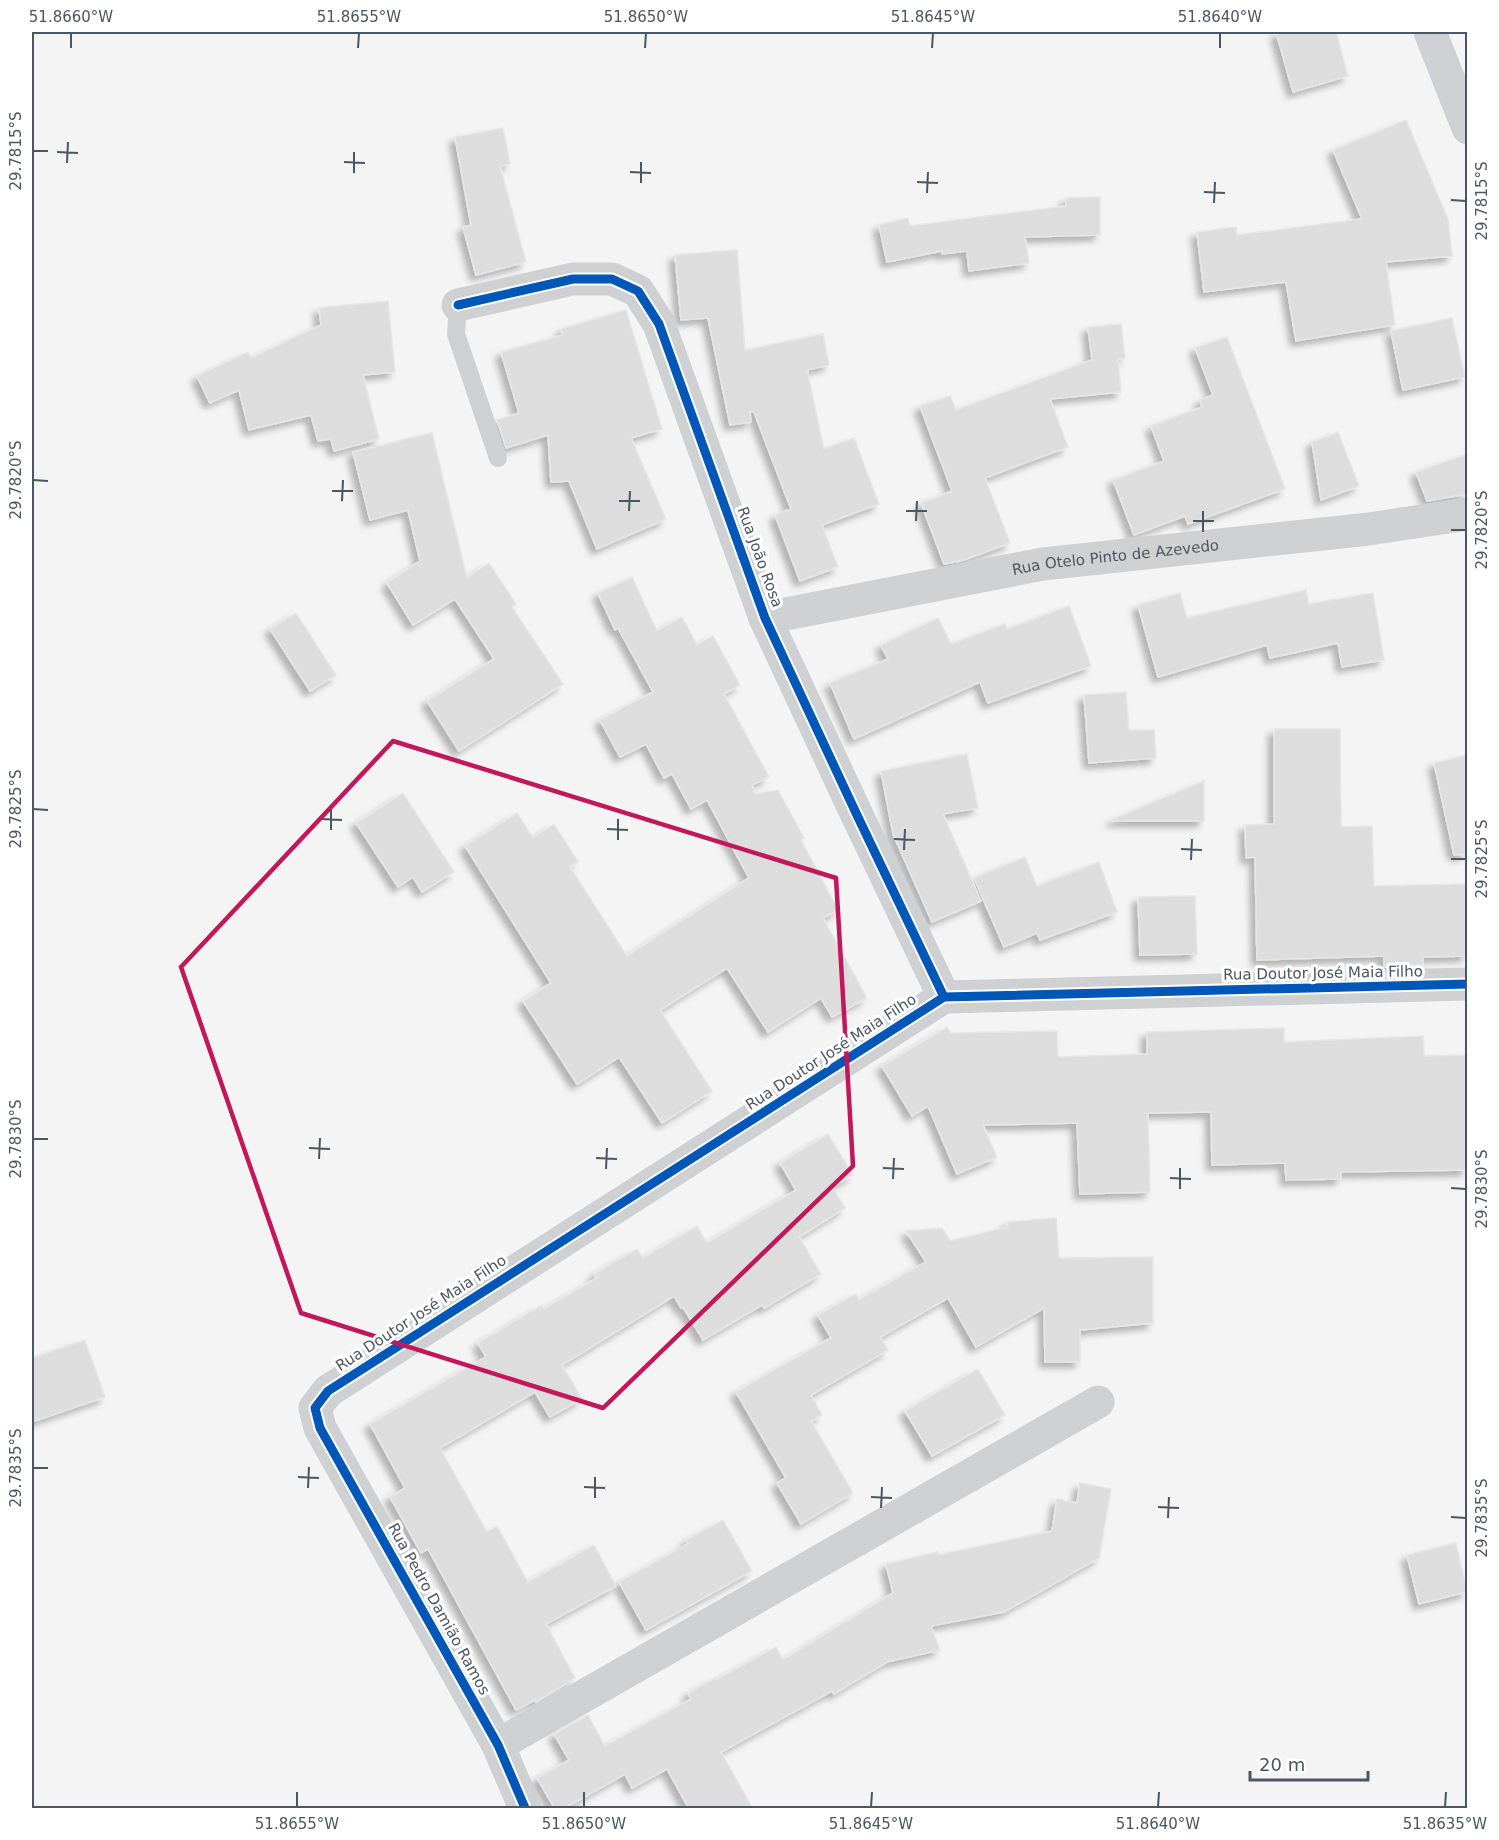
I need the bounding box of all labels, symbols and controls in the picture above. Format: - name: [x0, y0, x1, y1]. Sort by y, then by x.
- text: 51.8660°W: [29, 8, 113, 26]
- text: 51.8655°W: [317, 8, 401, 26]
- text: 51.8650°W: [604, 8, 688, 26]
- text: 51.8645°W: [891, 8, 975, 26]
- text: 51.8640°W: [1178, 8, 1262, 26]
- text: 29.7815°S: [7, 111, 25, 191]
- text: 29.7815°S: [1473, 161, 1491, 241]
- text: 29.7820°S: [7, 440, 25, 520]
- text: 29.7820°S: [1473, 490, 1491, 570]
- street label: Rua João Rosa: [733, 504, 787, 610]
- street label: Rua Otelo Pinto de Azevedo: [1010, 536, 1220, 579]
- text: 29.7825°S: [7, 769, 25, 849]
- text: 29.7825°S: [1473, 819, 1491, 899]
- street label: Rua Doutor José Maia Filho: [1223, 962, 1423, 984]
- street label: Rua Doutor José Maia Filho: [742, 990, 920, 1114]
- text: 29.7830°S: [7, 1099, 25, 1179]
- text: 29.7830°S: [1473, 1149, 1491, 1229]
- street label: Rua Doutor José Maia Filho: [332, 1251, 510, 1375]
- text: 29.7835°S: [7, 1428, 25, 1508]
- text: 29.7835°S: [1473, 1478, 1491, 1558]
- street label: Rua Pedro Damião Ramos: [384, 1520, 494, 1698]
- scale bar: [1250, 1744, 1368, 1782]
- text: 20 m: [1259, 1754, 1305, 1775]
- text: 51.8655°W: [255, 1815, 339, 1833]
- text: 51.8650°W: [542, 1815, 626, 1833]
- text: 51.8645°W: [829, 1815, 913, 1833]
- text: 51.8640°W: [1116, 1815, 1200, 1833]
- text: 51.8635°W: [1403, 1815, 1487, 1833]

